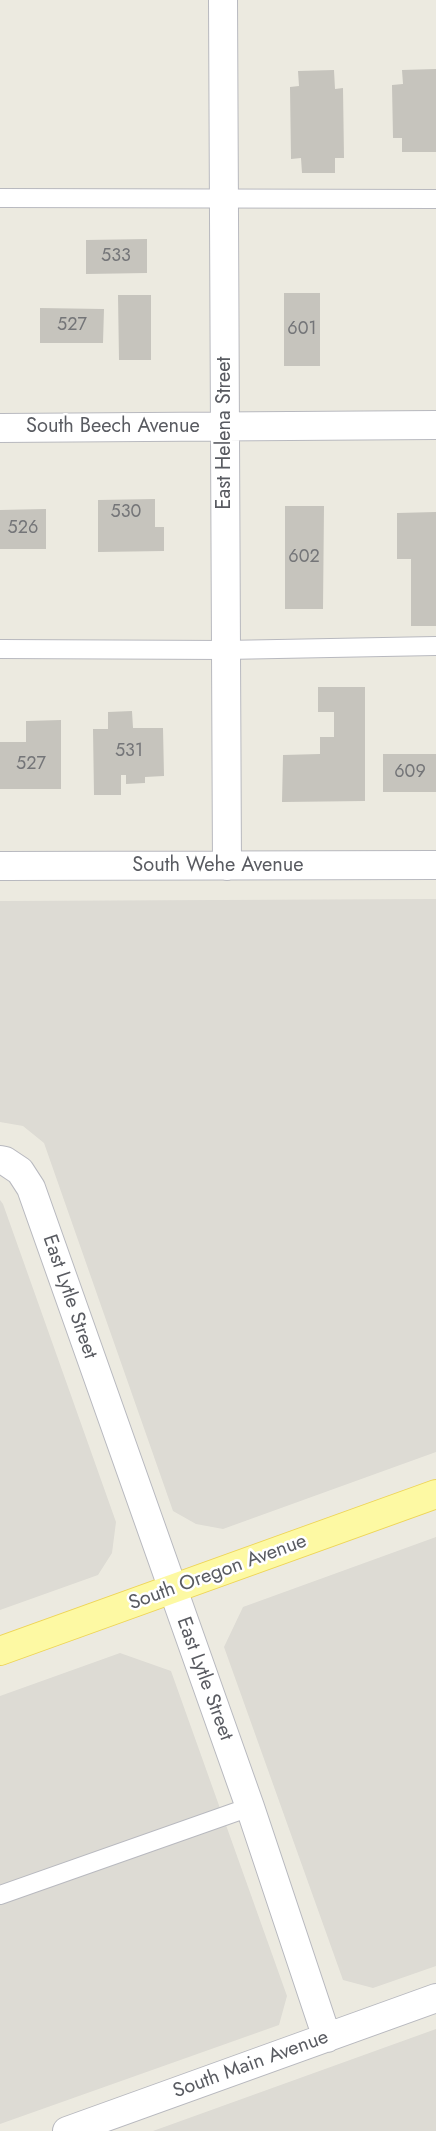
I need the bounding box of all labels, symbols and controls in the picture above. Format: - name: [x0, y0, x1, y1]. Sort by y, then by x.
- house number: 533: [101, 246, 131, 268]
- house number: 527: [57, 315, 87, 337]
- house number: 601: [287, 319, 317, 341]
- street label: East Helena Street: [213, 357, 237, 509]
- street label: South Beech Avenue: [26, 415, 200, 439]
- house number: 530: [111, 502, 141, 524]
- house number: 526: [8, 518, 38, 540]
- house number: 602: [288, 547, 320, 569]
- house number: 531: [115, 741, 143, 763]
- house number: 527: [16, 754, 46, 776]
- house number: 609: [394, 762, 426, 784]
- street label: South Wehe Avenue: [132, 854, 304, 878]
- street label: East Lytle Street: [37, 1232, 101, 1362]
- street label: South Oregon Avenue: [126, 1530, 310, 1616]
- street label: East Lytle Street: [171, 1614, 237, 1744]
- street label: South Main Avenue: [170, 2026, 332, 2104]

